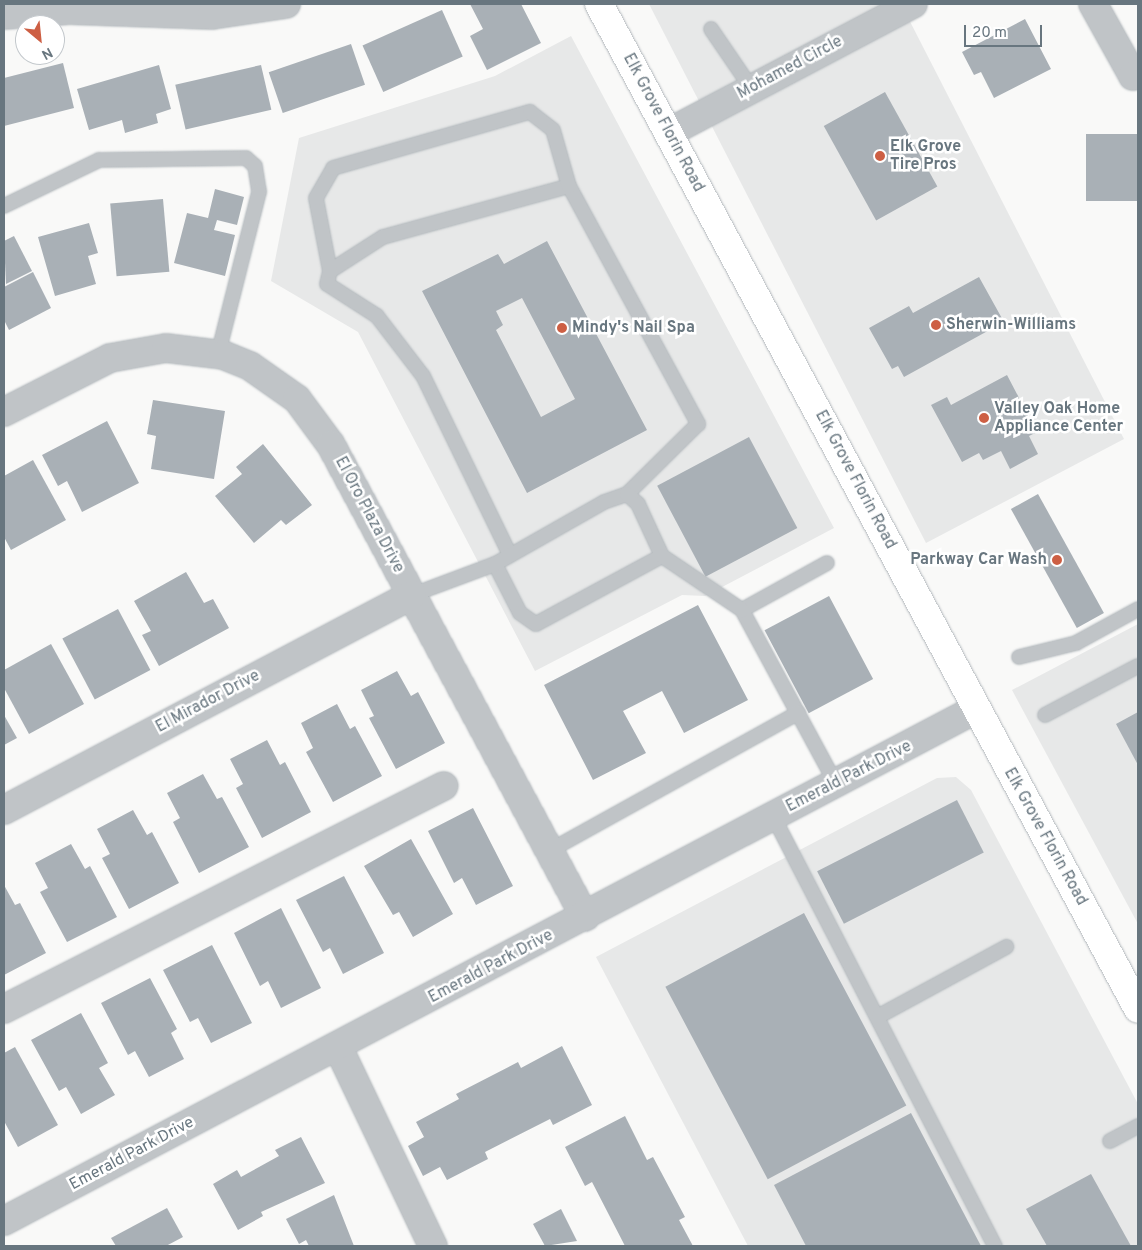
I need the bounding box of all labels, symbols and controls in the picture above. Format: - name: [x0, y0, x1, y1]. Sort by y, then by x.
- north arrow: [15, 15, 65, 65]
- scale bar: [967, 15, 1044, 47]
- text: 20 m: [972, 24, 1007, 43]
- street label: Mohamed Circle: [734, 32, 846, 104]
- text: N: [38, 43, 55, 63]
- street label: Elk Grove Florin Road: [618, 50, 708, 196]
- place label: Elk Grove Tire Pros: [890, 137, 961, 175]
- marker: Elk Grove Tire Pros: [874, 150, 886, 162]
- place label: Sherwin-Williams: [946, 315, 1076, 335]
- place label: Mindy's Nail Spa: [572, 318, 695, 338]
- marker: Sherwin-Williams: [930, 319, 942, 331]
- marker: Mindy's Nail Spa: [556, 322, 568, 334]
- place label: Valley Oak Home Appliance Center: [994, 399, 1123, 437]
- street label: Elk Grove Florin Road: [810, 407, 900, 553]
- marker: Valley Oak Home Appliance Center: [978, 412, 990, 424]
- street label: El Oro Plaza Drive: [330, 454, 408, 576]
- place label: Parkway Car Wash: [910, 550, 1047, 570]
- marker: Parkway Car Wash: [1051, 554, 1063, 566]
- street label: El Mirador Drive: [153, 667, 263, 737]
- street label: Emerald Park Drive: [783, 737, 915, 817]
- street label: Elk Grove Florin Road: [999, 765, 1091, 909]
- street label: Emerald Park Drive: [426, 926, 556, 1008]
- street label: Emerald Park Drive: [67, 1113, 197, 1195]

